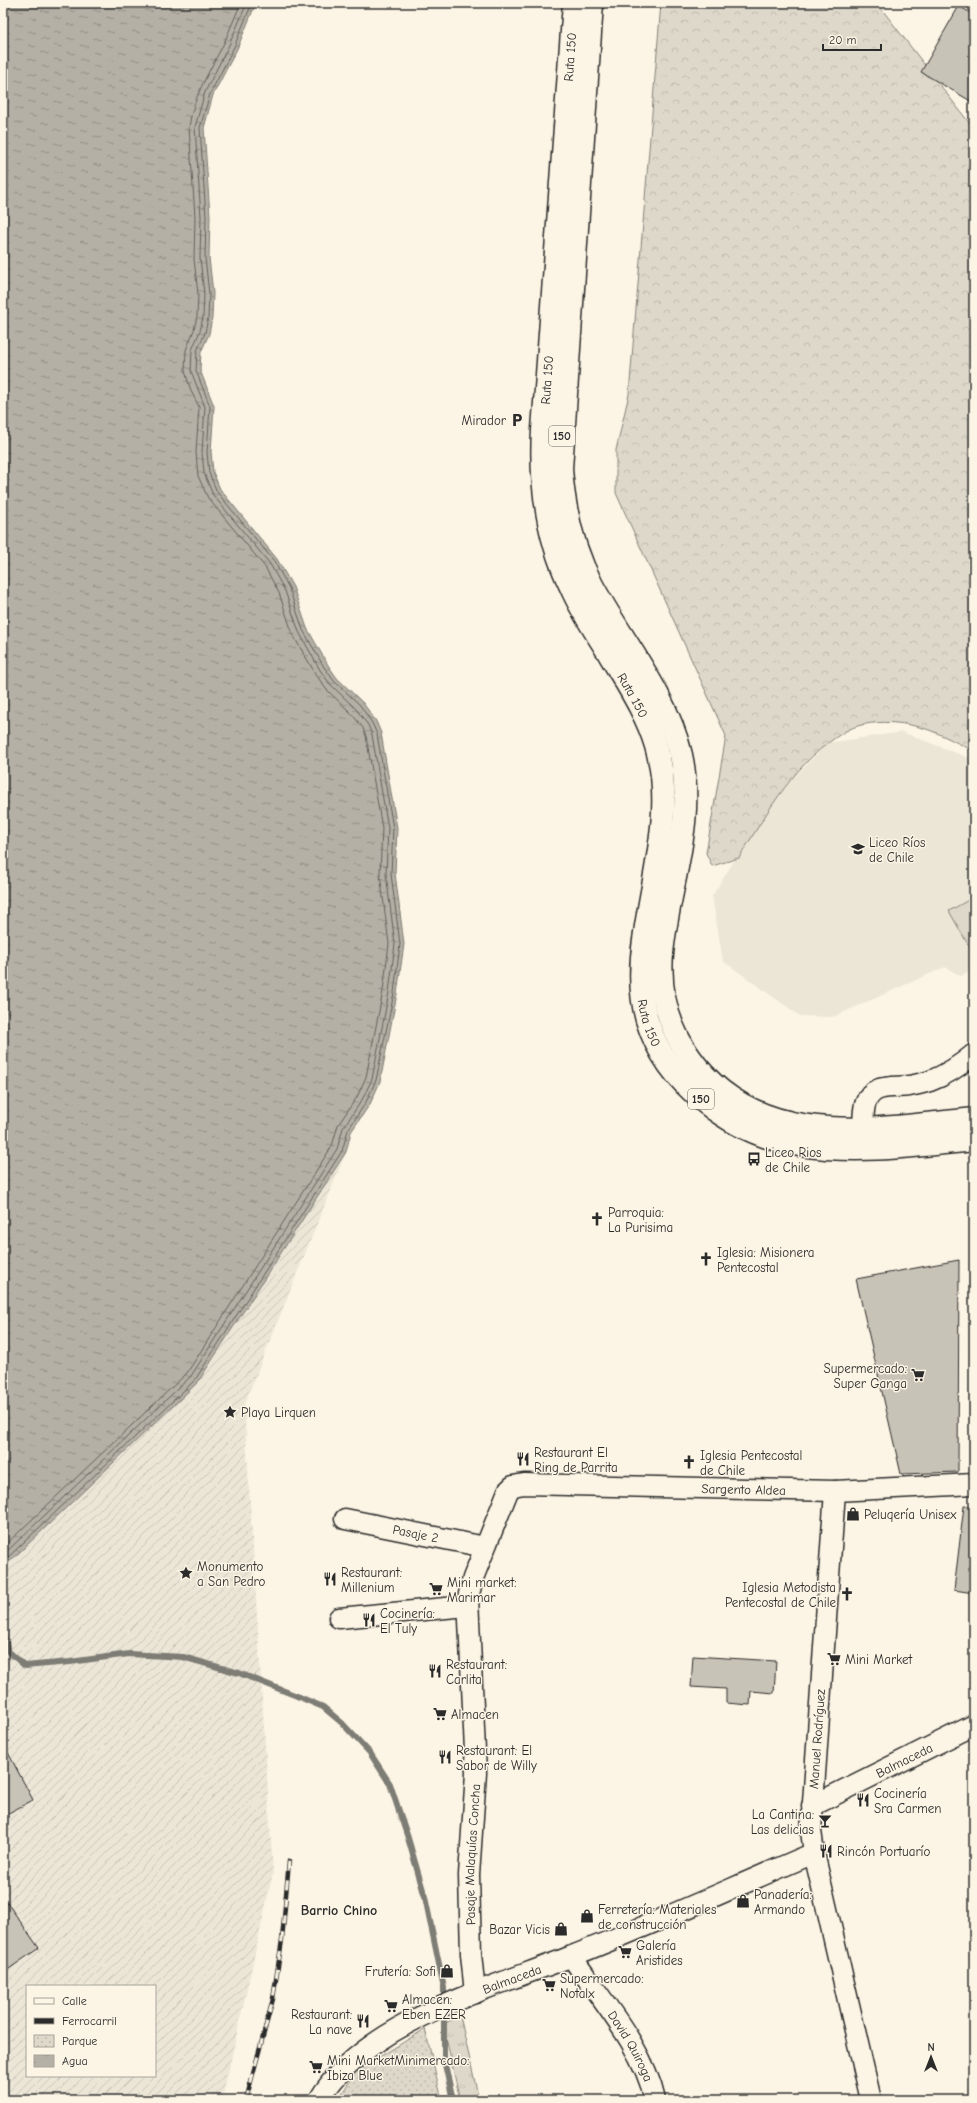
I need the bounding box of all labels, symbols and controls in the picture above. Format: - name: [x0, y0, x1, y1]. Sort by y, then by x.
- scale bar: [823, 26, 881, 52]
- street label: Ruta 150: [561, 32, 579, 82]
- text: 20 m: [829, 33, 857, 47]
- street label: Ruta 150: [538, 355, 556, 405]
- parking icon: Mirador: [509, 412, 525, 428]
- place label: Mirador: [462, 413, 507, 428]
- road number: 150: [549, 426, 575, 446]
- street label: Ruta 150: [615, 670, 651, 720]
- place label: Liceo Ríos de Chile: [869, 835, 925, 865]
- school or university icon: Liceo Ríos de Chile: [850, 841, 866, 857]
- street label: Ruta 150: [635, 998, 664, 1049]
- road number: 150: [688, 1089, 714, 1109]
- place label: Liceo Rios de Chile: [765, 1145, 821, 1175]
- bus stop icon: Liceo Rios de Chile: [746, 1151, 762, 1167]
- place label: Parroquia: La Purisima: [608, 1205, 673, 1235]
- church icon: Parroquia: La Purisima: [589, 1211, 605, 1227]
- place label: Iglesia: Misionera Pentecostal: [717, 1245, 815, 1275]
- church icon: Iglesia: Misionera Pentecostal: [698, 1251, 714, 1267]
- place label: Supermercado: Super Ganga: [823, 1361, 907, 1391]
- supermarket icon: Supermercado: Super Ganga: [910, 1367, 926, 1383]
- place icon: Playa Lirquen: [222, 1404, 238, 1420]
- place label: Playa Lirquen: [241, 1405, 316, 1420]
- place label: Restaurant El Ring de Parrita: [534, 1445, 618, 1475]
- place label: Iglesia Pentecostal de Chile: [700, 1448, 802, 1478]
- restaurant icon: Restaurant El Ring de Parrita: [515, 1451, 531, 1467]
- church icon: Iglesia Pentecostal de Chile: [681, 1454, 697, 1470]
- street label: Sargento Aldea: [701, 1480, 786, 1497]
- shop icon: Peluqería Unisex: [845, 1506, 861, 1522]
- place label: Peluqería Unisex: [864, 1507, 957, 1522]
- street label: Pasaje 2: [391, 1521, 440, 1545]
- place label: Monumento a San Pedro: [197, 1559, 266, 1589]
- place icon: Monumento a San Pedro: [178, 1565, 194, 1581]
- place label: Restaurant: Millenium: [341, 1565, 402, 1595]
- restaurant icon: Restaurant: Millenium: [322, 1571, 338, 1587]
- place label: Mini market: Marimar: [447, 1575, 517, 1605]
- place label: Iglesia Metodista Pentecostal de Chile: [725, 1580, 836, 1610]
- supermarket icon: Mini market: Marimar: [428, 1581, 444, 1597]
- church icon: Iglesia Metodista Pentecostal de Chile: [839, 1586, 855, 1602]
- place label: Cocinería: El Tuly: [380, 1606, 435, 1636]
- restaurant icon: Cocinería: El Tuly: [361, 1612, 377, 1628]
- supermarket icon: Mini Market: [826, 1651, 842, 1667]
- place label: Mini Market: [845, 1652, 914, 1667]
- place label: Restaurant: Carlita: [446, 1657, 507, 1687]
- restaurant icon: Restaurant: Carlita: [427, 1663, 443, 1679]
- street label: Manuel Rodríguez: [806, 1688, 828, 1790]
- supermarket icon: Almacen: [432, 1706, 448, 1722]
- place label: Almacen: [451, 1707, 499, 1722]
- street label: Balmaceda: [873, 1739, 935, 1780]
- place label: Restaurant: El Sabor de Willy: [456, 1743, 537, 1773]
- restaurant icon: Restaurant: El Sabor de Willy: [437, 1749, 453, 1765]
- street label: Pasaje Malaquías Concha: [461, 1783, 483, 1925]
- place label: Cocinería Sra Carmen: [874, 1786, 941, 1816]
- restaurant icon: Cocinería Sra Carmen: [855, 1792, 871, 1808]
- place label: La Cantina: Las delicias: [751, 1807, 814, 1837]
- bar icon: La Cantina: Las delicias: [817, 1813, 833, 1829]
- restaurant icon: Rincón Portuarío: [818, 1843, 834, 1859]
- place label: Rincón Portuarío: [837, 1844, 931, 1859]
- place label: Panadería: Armando: [754, 1887, 812, 1917]
- shop icon: Panadería: Armando: [735, 1893, 751, 1909]
- district label: Barrio Chino: [301, 1902, 377, 1919]
- place label: Ferretería: Materiales de construcción: [598, 1902, 716, 1932]
- shop icon: Ferretería: Materiales de construcción: [579, 1908, 595, 1924]
- shop icon: Bazar Vicis: [553, 1921, 569, 1937]
- place label: Bazar Vicis: [489, 1922, 550, 1937]
- place label: Galería Aristides: [636, 1938, 683, 1968]
- supermarket icon: Galería Aristides: [617, 1944, 633, 1960]
- street label: Balmaceda: [480, 1961, 543, 1997]
- shop icon: Frutería: Sofi: [439, 1963, 455, 1979]
- place label: Frutería: Sofi: [365, 1964, 436, 1979]
- place label: Supermercado: Notalx: [560, 1971, 644, 2001]
- supermarket icon: Supermercado: Notalx: [541, 1977, 557, 1993]
- legend: [26, 1985, 156, 2077]
- place label: Almacen: Eben EZER: [402, 1992, 466, 2022]
- text: Calle: [62, 1994, 87, 2008]
- supermarket icon: Almacen: Eben EZER: [383, 1998, 399, 2014]
- place label: Restaurant: La nave: [291, 2007, 352, 2037]
- street label: David Quiroga: [605, 2008, 656, 2083]
- restaurant icon: Restaurant: La nave: [355, 2013, 371, 2029]
- text: Ferrocarril: [62, 2014, 117, 2028]
- text: Parque: [62, 2034, 97, 2048]
- north arrow: [911, 2037, 951, 2077]
- text: N: [927, 2041, 935, 2054]
- place label: Mini MarketMinimercado: Ibiza Blue: [327, 2053, 469, 2083]
- text: Agua: [62, 2054, 88, 2068]
- supermarket icon: Mini MarketMinimercado: Ibiza Blue: [308, 2059, 324, 2075]

